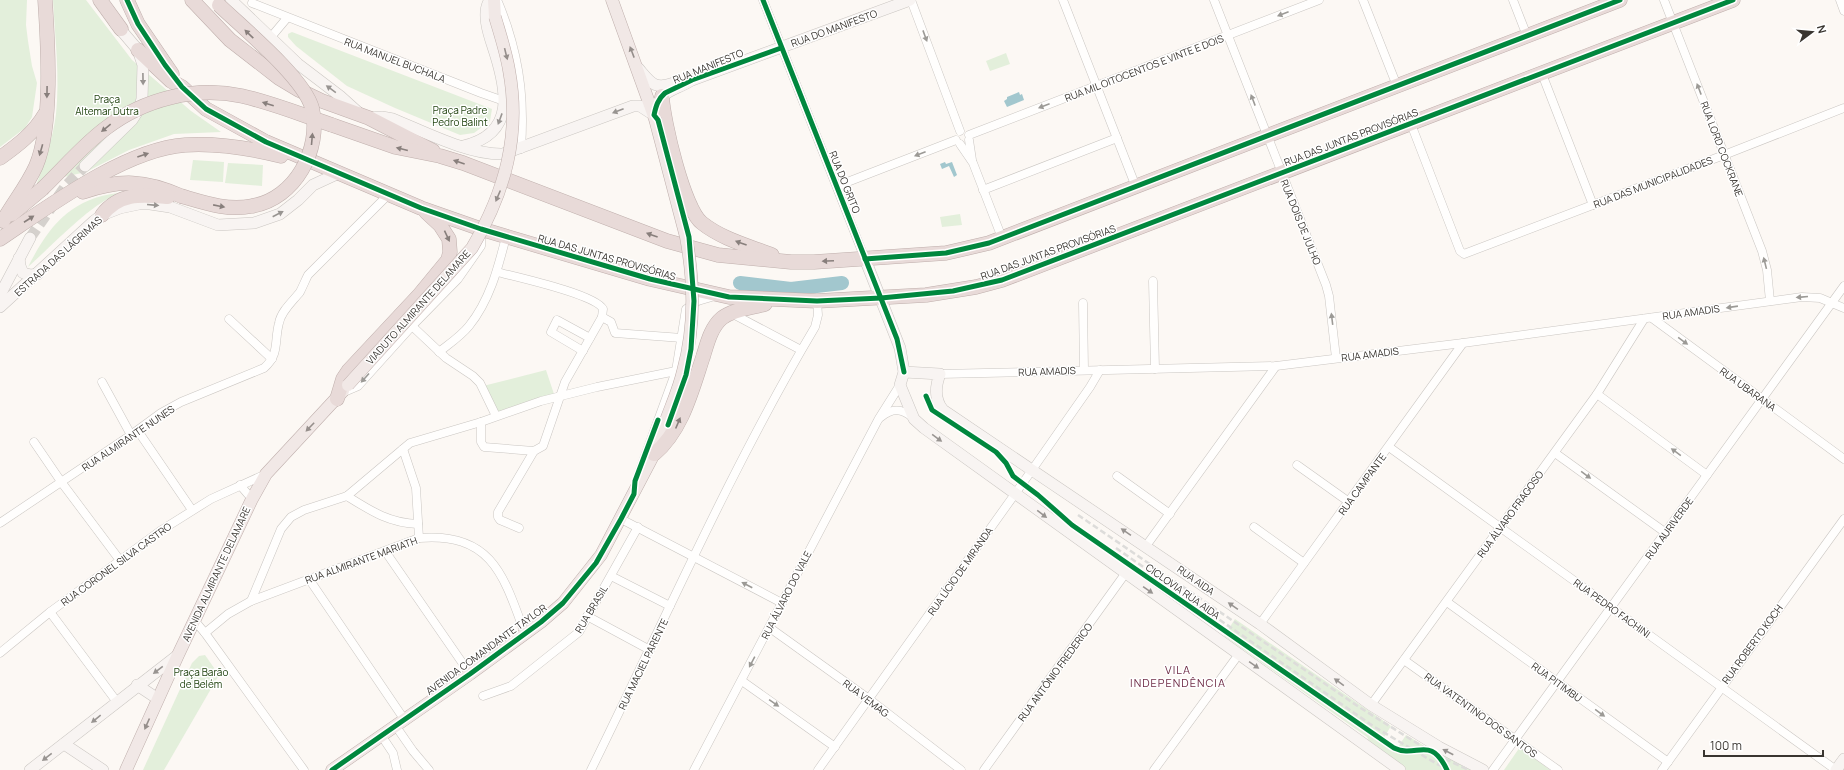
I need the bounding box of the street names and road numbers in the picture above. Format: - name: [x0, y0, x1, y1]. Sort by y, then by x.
- street label: RUA DO MANIFESTO: [789, 6, 879, 50]
- street label: RUA MIL OITOCENTOS E VINTE E DOIS: [1062, 31, 1226, 105]
- street label: RUA MANUEL BUCHALA: [342, 34, 448, 86]
- street label: RUA MANIFESTO: [671, 45, 745, 87]
- street label: RUA LORD COCKRANE: [1697, 99, 1747, 199]
- street label: RUA DAS JUNTAS PROVISÓRIAS: [1282, 105, 1420, 169]
- street label: RUA DO GRITO: [826, 149, 864, 215]
- street label: RUA DAS MUNICIPALIDADES: [1591, 153, 1715, 211]
- street label: RUA DOIS DE JULHO: [1277, 177, 1325, 267]
- street label: ESTRADA DAS LÁGRIMAS: [11, 213, 105, 299]
- street label: RUA DAS JUNTAS PROVISÓRIAS: [979, 221, 1117, 283]
- street label: RUA DAS JUNTAS PROVISÓRIAS: [536, 231, 678, 283]
- street label: VIADUTO ALMIRANTE DELAMARE: [363, 247, 473, 367]
- street label: RUA AMADIS: [1661, 301, 1721, 323]
- street label: RUA AMADIS: [1341, 344, 1399, 364]
- street label: RUA AMADIS: [1018, 363, 1076, 379]
- street label: RUA UBARANA: [1717, 364, 1780, 415]
- street label: RUA ALMIRANTE NUNES: [79, 402, 177, 474]
- street label: RUA CAMPANTE: [1335, 450, 1389, 518]
- street label: RUA ÁLVARO FRAGOSO: [1474, 468, 1546, 560]
- street label: RUA AURIVERDE: [1642, 494, 1696, 562]
- street label: AVENIDA ALMIRANTE DELAMARE: [179, 504, 254, 644]
- street label: RUA CORONEL SILVA CASTRO: [58, 519, 174, 609]
- street label: RUA LÍCIO DE MIRANDA: [924, 523, 996, 618]
- street label: RUA ALMIRANTE MARIATH: [303, 533, 419, 587]
- street label: RUA ÁLVARO DO VALE: [758, 548, 815, 642]
- street label: CICLOVIA RUA AIDA: [1143, 560, 1224, 622]
- street label: RUA AIDA: [1174, 562, 1218, 598]
- street label: RUA PEDRO FACHINI: [1571, 575, 1653, 641]
- street label: RUA BRASIL: [571, 582, 611, 636]
- street label: AVENIDA COMANDANTE TAYLOR: [423, 600, 549, 698]
- street label: RUA ROBERTO KOCH: [1718, 601, 1786, 687]
- street label: RUA MACIEL PARENTE: [615, 616, 671, 712]
- street label: RUA ANTÔNIO FREDERICO: [1014, 620, 1096, 724]
- street label: RUA PITIMBU: [1529, 659, 1585, 705]
- street label: RUA VATENTINO DOS SANTOS: [1422, 669, 1540, 761]
- street label: RUA VEMAG: [840, 676, 892, 720]

